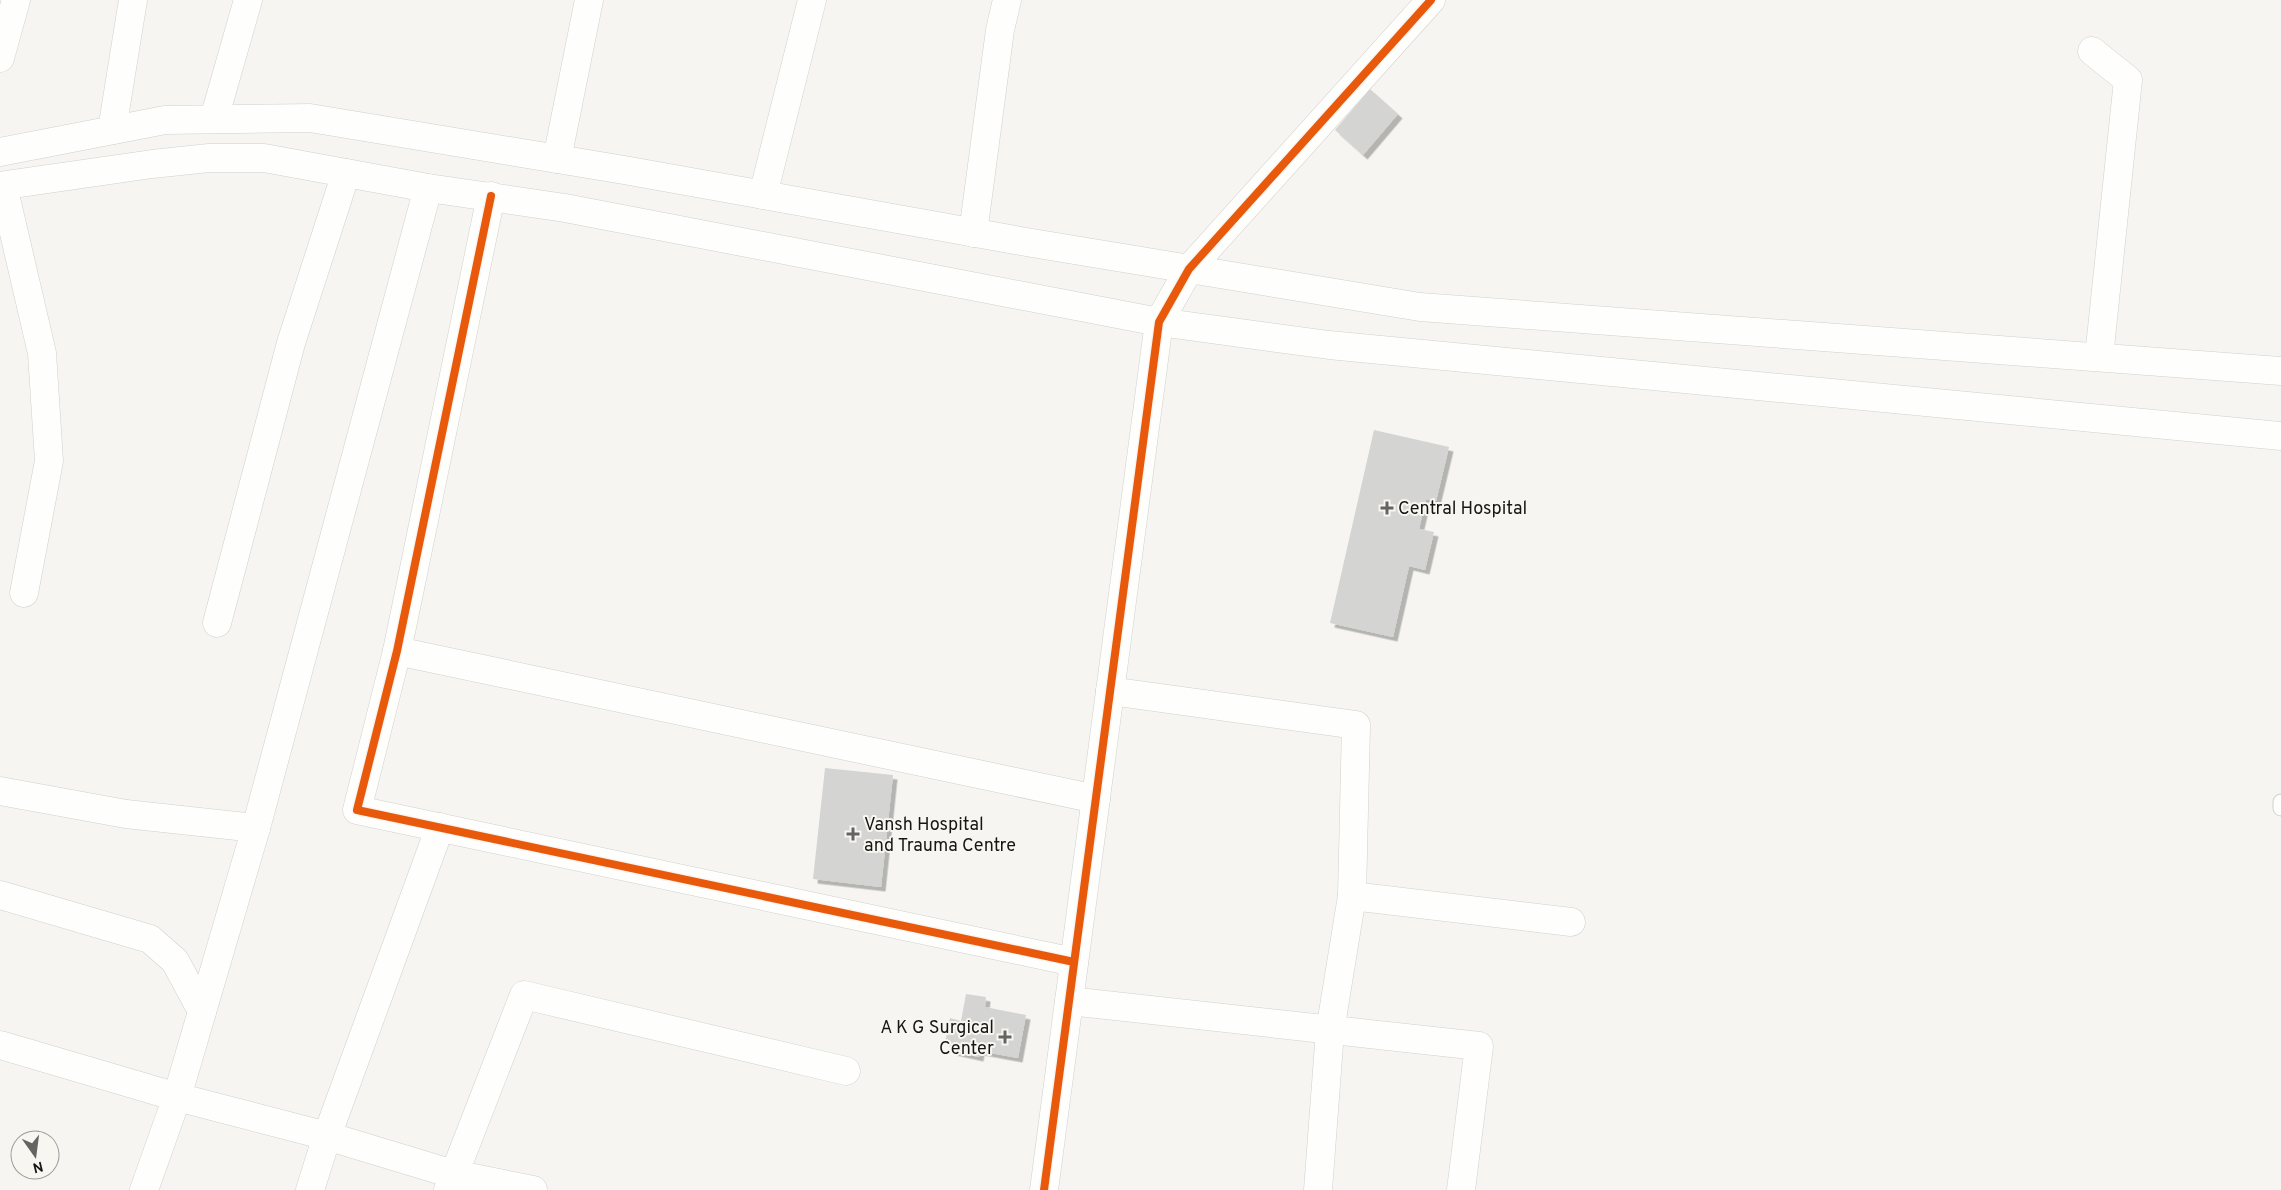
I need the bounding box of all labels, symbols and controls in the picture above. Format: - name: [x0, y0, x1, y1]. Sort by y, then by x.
- place label: Central Hospital: [1398, 498, 1527, 521]
- marker: Central Hospital: [1380, 501, 1394, 515]
- place label: Vansh Hospital and Trauma Centre: [864, 814, 1016, 858]
- marker: Vansh Hospital and Trauma Centre: [846, 827, 860, 841]
- place label: A K G Surgical Center: [880, 1017, 994, 1061]
- marker: A K G Surgical Center: [998, 1030, 1012, 1044]
- north arrow: [10, 1130, 60, 1180]
- text: N: [31, 1157, 45, 1176]

